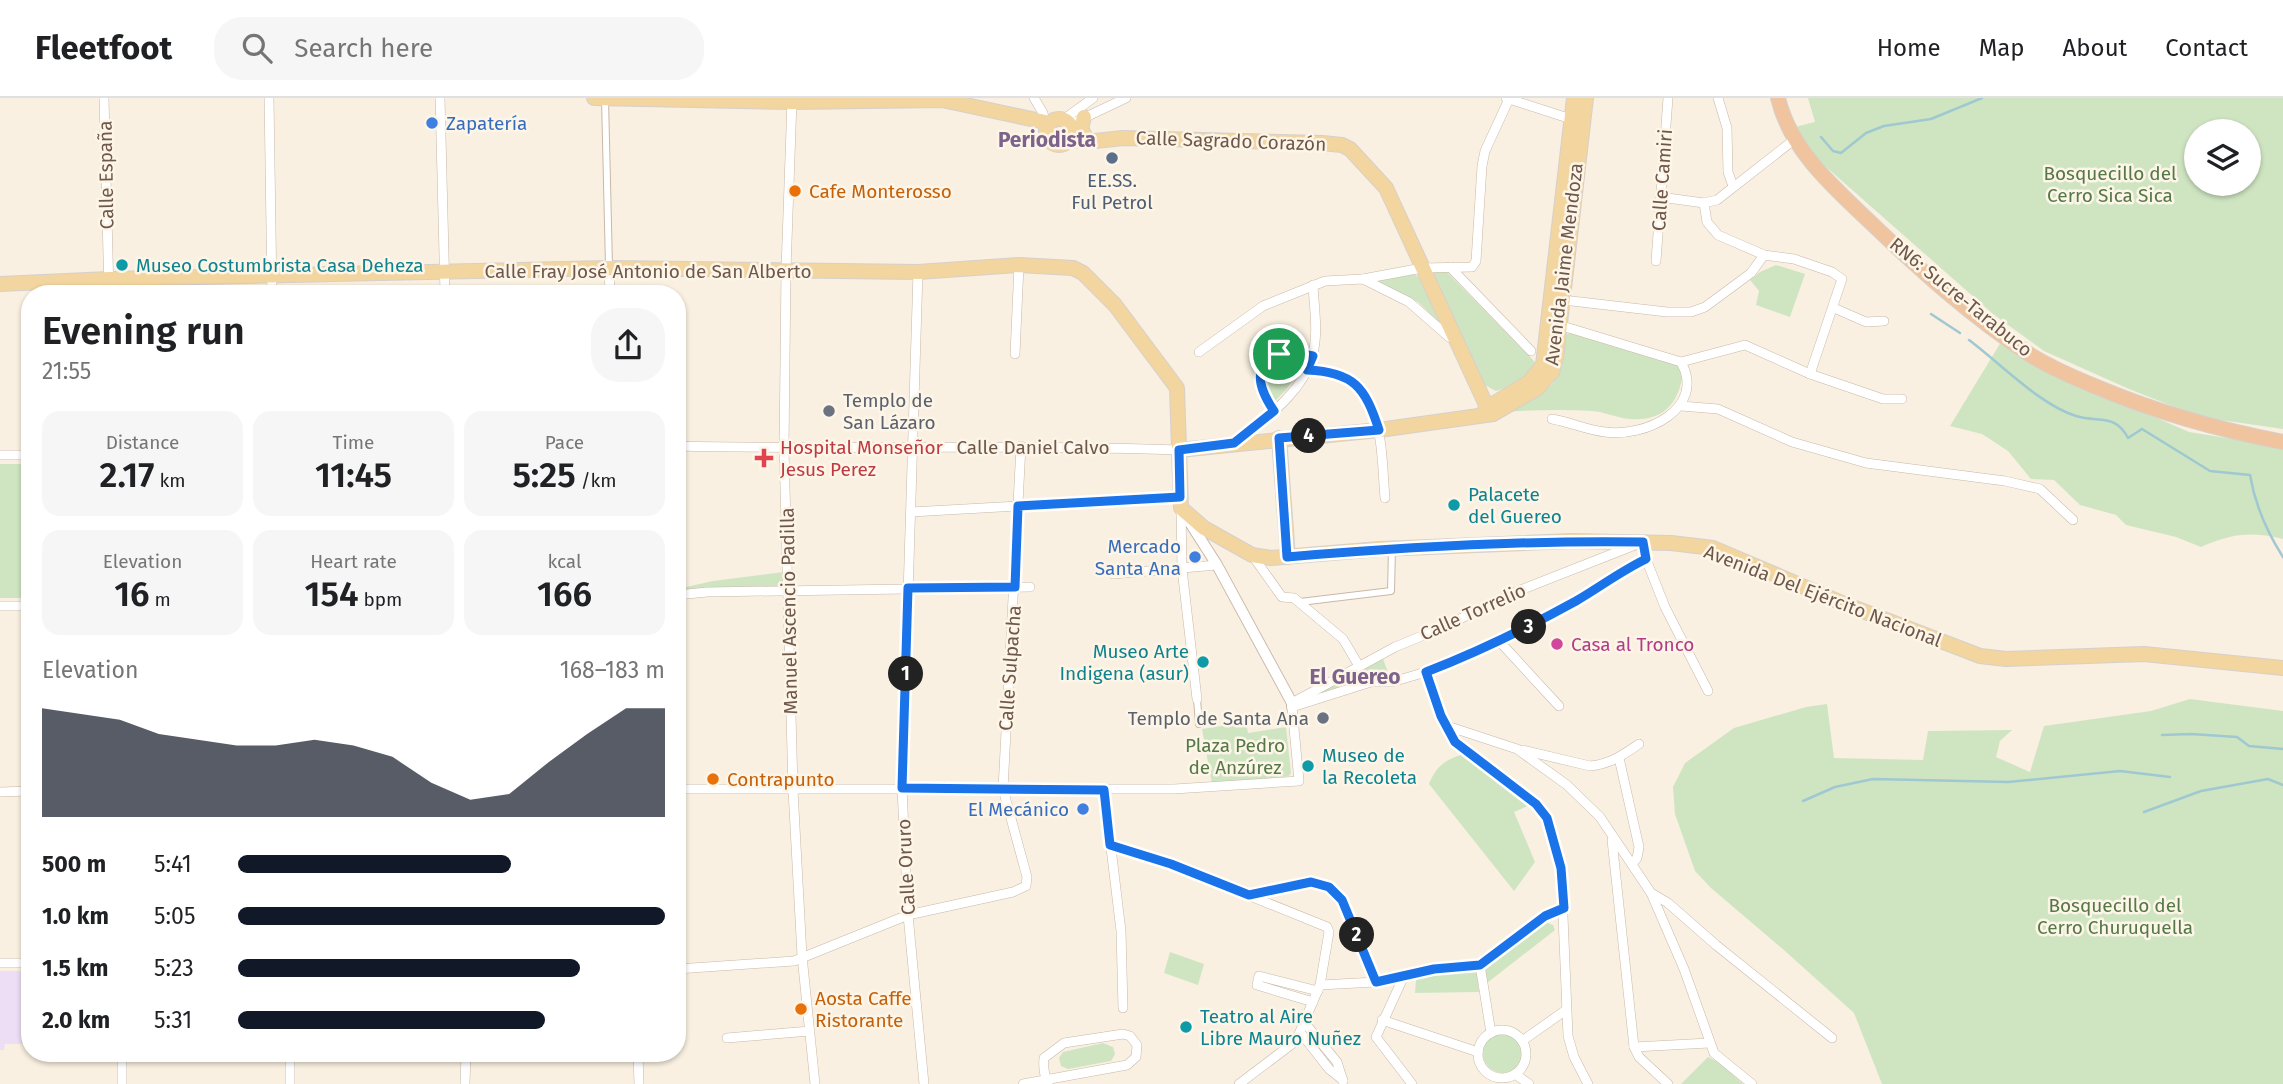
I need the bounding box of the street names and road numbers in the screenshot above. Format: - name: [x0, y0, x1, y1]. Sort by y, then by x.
- street label: Calle España: [94, 120, 118, 230]
- street label: Calle Sagrado Corazón: [1135, 126, 1327, 156]
- street label: Calle Camiri: [1647, 128, 1677, 232]
- street label: Avenida Jaime Mendoza: [1540, 161, 1588, 367]
- street label: RN6: Sucre-Tarabuco: [1885, 232, 2037, 362]
- street label: Calle Fray José Antonio de San Alberto: [485, 260, 811, 283]
- street label: Calle Daniel Calvo: [956, 436, 1110, 459]
- street label: Manuel Ascencio Padilla: [776, 507, 802, 715]
- street label: Avenida Del Ejército Nacional: [1701, 540, 1945, 652]
- street label: Calle Torrelio: [1417, 578, 1529, 646]
- street label: Calle Sulpacha: [994, 604, 1026, 732]
- street label: Calle Oruro: [892, 818, 920, 916]

